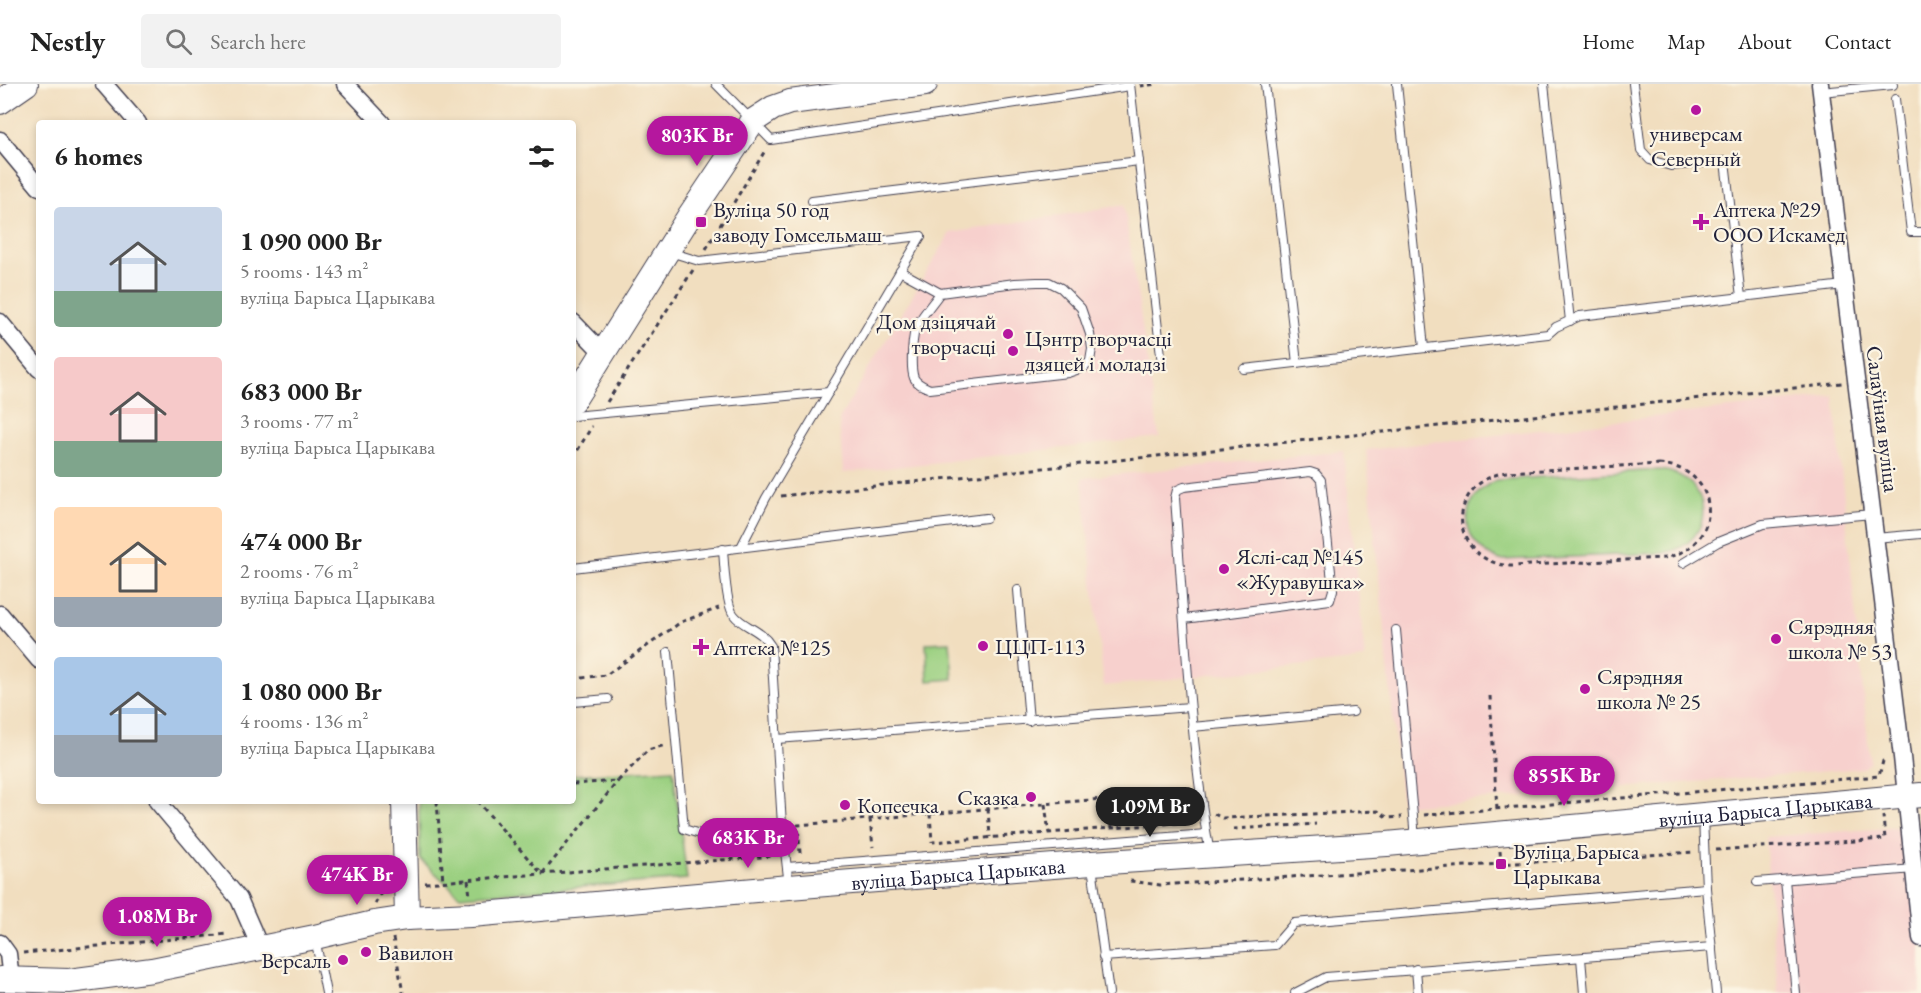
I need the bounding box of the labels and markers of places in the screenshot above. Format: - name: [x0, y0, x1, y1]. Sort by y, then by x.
- marker: универсам Северный: [1689, 103, 1703, 117]
- pin: 803K Br: [642, 116, 752, 167]
- place label: универсам Северный: [1649, 119, 1743, 173]
- place label: Вуліца 50 год заводу Гомсельмаш: [713, 195, 882, 249]
- place label: Аптека №29 ООО Искамед: [1712, 195, 1845, 249]
- marker: Вуліца 50 год заводу Гомсельмаш: [694, 215, 708, 229]
- marker: Аптека №29 ООО Искамед: [1694, 215, 1708, 229]
- place label: Дом дзіцячай творчасці: [876, 307, 996, 361]
- place label: Цэнтр творчасці дзяцей і моладзі: [1025, 324, 1172, 378]
- marker: Дом дзіцячай творчасці: [1001, 327, 1015, 341]
- marker: Цэнтр творчасці дзяцей і моладзі: [1006, 344, 1020, 358]
- place label: Яслі-сад №145 «Журавушка»: [1235, 542, 1365, 596]
- marker: Яслі-сад №145 «Журавушка»: [1217, 562, 1231, 576]
- place label: Сярэдняя школа № 53: [1788, 612, 1892, 666]
- place label: ЦЦП-113: [995, 632, 1085, 661]
- marker: Сярэдняя школа № 53: [1769, 632, 1783, 646]
- place label: Аптека №125: [712, 633, 831, 662]
- marker: ЦЦП-113: [976, 639, 990, 653]
- marker: Аптека №125: [694, 640, 708, 654]
- place label: Сярэдняя школа № 25: [1597, 662, 1701, 716]
- marker: Сярэдняя школа № 25: [1578, 682, 1592, 696]
- pin: 855K Br: [1509, 756, 1619, 807]
- place label: Сказка: [957, 783, 1019, 812]
- pin: 1.09M Br: [1088, 787, 1212, 838]
- marker: Сказка: [1024, 790, 1038, 804]
- place label: Копеечка: [857, 791, 939, 820]
- marker: Копеечка: [838, 798, 852, 812]
- pin: 683K Br: [693, 818, 803, 869]
- place label: Вуліца Барыса Царыкава: [1513, 837, 1640, 891]
- pin: 474K Br: [302, 855, 412, 906]
- marker: Вуліца Барыса Царыкава: [1494, 857, 1508, 871]
- pin: 1.08M Br: [95, 897, 219, 948]
- place label: Вавилон: [378, 938, 454, 967]
- marker: Вавилон: [359, 945, 373, 959]
- place label: Версаль: [261, 946, 331, 975]
- marker: Версаль: [336, 953, 350, 967]

